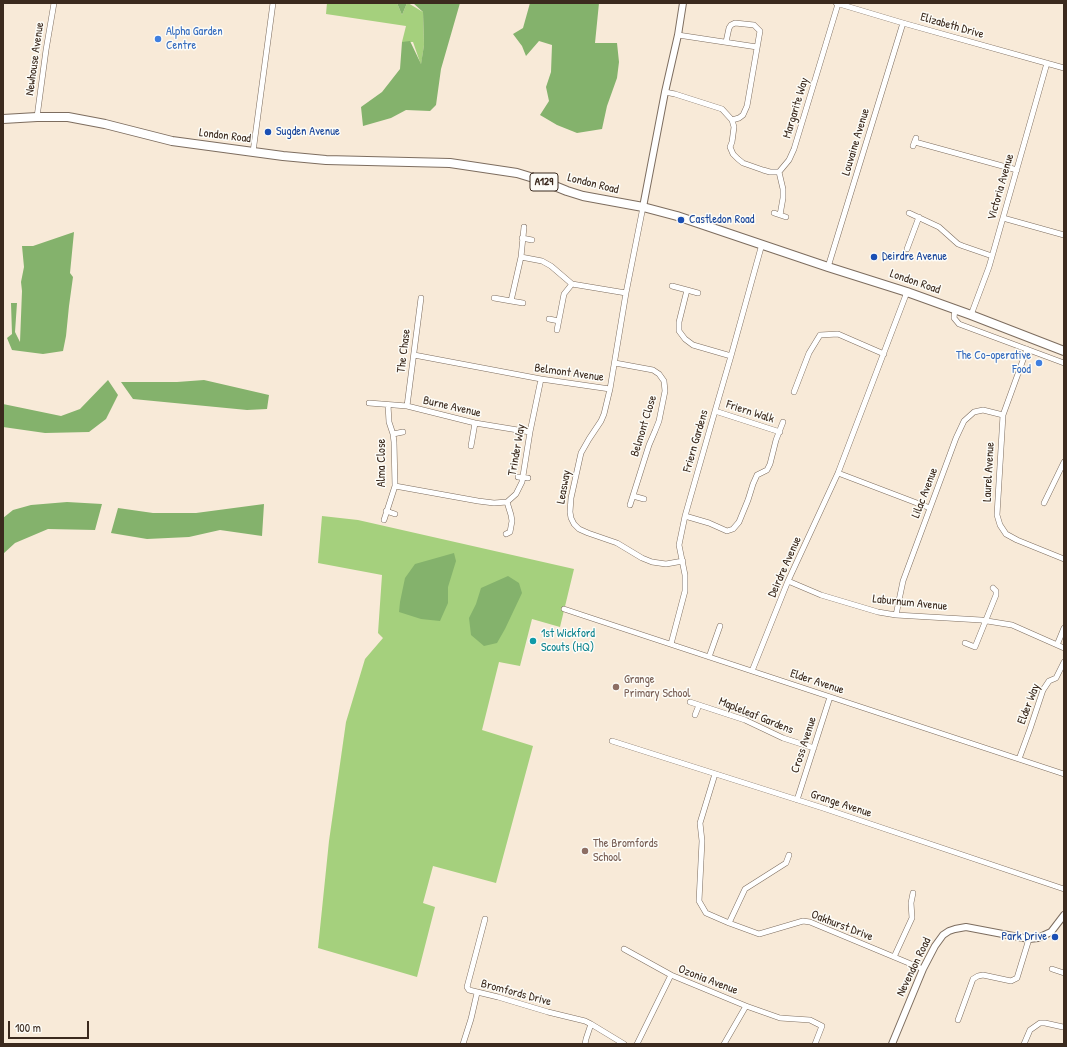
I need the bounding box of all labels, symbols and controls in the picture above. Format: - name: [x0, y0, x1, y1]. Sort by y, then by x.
- street label: Elizabeth Drive: [919, 10, 985, 42]
- street label: Newhouse Avenue: [23, 21, 47, 97]
- place label: Alpha Garden Centre: [166, 25, 223, 53]
- marker: Alpha Garden Centre: [153, 34, 163, 44]
- street label: Margarite Way: [780, 76, 812, 140]
- street label: Louvaine Avenue: [839, 107, 873, 177]
- place label: Sugden Avenue: [276, 125, 340, 139]
- street label: London Road: [198, 126, 252, 146]
- marker: Sugden Avenue: [263, 127, 273, 137]
- street label: Victoria Avenue: [985, 152, 1017, 222]
- street label: London Road: [566, 171, 620, 197]
- road number: A129: [530, 173, 558, 191]
- place label: Castledon Road: [689, 213, 754, 227]
- marker: Castledon Road: [676, 215, 686, 225]
- place label: Deirdre Avenue: [882, 250, 947, 264]
- marker: Deirdre Avenue: [869, 252, 879, 262]
- street label: London Road: [888, 267, 942, 297]
- street label: The Chase: [394, 328, 414, 374]
- place label: The Co-operative Food: [956, 349, 1031, 377]
- marker: The Co-operative Food: [1034, 358, 1044, 368]
- street label: Belmont Avenue: [533, 361, 605, 385]
- street label: Burne Avenue: [422, 393, 482, 421]
- street label: Belmont Close: [628, 394, 660, 458]
- street label: Friern Walk: [724, 397, 776, 427]
- street label: Friern Gardens: [680, 408, 712, 474]
- street label: Trinder Way: [505, 423, 529, 477]
- street label: Alma Close: [375, 439, 389, 487]
- street label: Laurel Avenue: [980, 442, 998, 502]
- street label: Lilac Avenue: [909, 466, 941, 520]
- street label: Leasway: [554, 469, 574, 505]
- street label: Deirdre Avenue: [765, 534, 805, 600]
- street label: Laburnum Avenue: [872, 592, 948, 614]
- place label: 1st Wickford Scouts (HQ): [541, 627, 595, 655]
- marker: 1st Wickford Scouts (HQ): [528, 636, 538, 646]
- street label: Elder Avenue: [788, 667, 846, 697]
- place label: Grange Primary School: [624, 673, 690, 701]
- marker: Grange Primary School: [611, 682, 621, 692]
- street label: Elder Way: [1015, 682, 1043, 726]
- street label: Mapleleaf Gardens: [717, 694, 795, 738]
- street label: Cross Avenue: [788, 715, 820, 775]
- street label: Grange Avenue: [808, 787, 874, 821]
- place label: The Bromfords School: [593, 837, 658, 865]
- marker: The Bromfords School: [580, 846, 590, 856]
- street label: Oakhurst Drive: [809, 908, 875, 944]
- place label: Park Drive: [1002, 930, 1047, 944]
- marker: Park Drive: [1050, 932, 1060, 942]
- street label: Nevendon Road: [894, 935, 934, 999]
- street label: Ozonia Avenue: [676, 962, 740, 998]
- street label: Bromfords Drive: [479, 977, 553, 1009]
- scale bar: [10, 1013, 91, 1039]
- text: 100 m: [15, 1019, 41, 1036]

